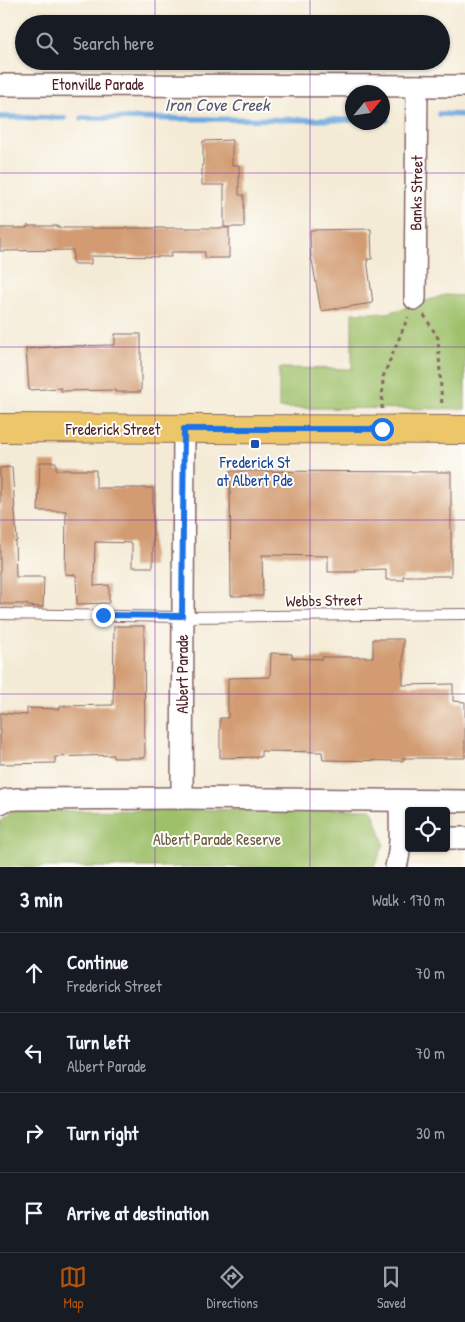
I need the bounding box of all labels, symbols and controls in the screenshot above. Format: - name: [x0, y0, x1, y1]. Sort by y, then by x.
- search box: [15, 15, 450, 70]
- icon: search: [33, 29, 61, 57]
- text: Search here: [73, 30, 154, 56]
- street label: Etonville Parade: [52, 73, 145, 95]
- north arrow: [345, 85, 390, 130]
- water label: Iron Cove Creek: [165, 92, 271, 117]
- street label: Banks Street: [404, 155, 428, 231]
- street label: Frederick Street: [65, 418, 161, 440]
- route start: [371, 418, 394, 441]
- marker: Frederick St at Albert Pde: [249, 438, 261, 450]
- place label: Frederick St at Albert Pde: [217, 451, 294, 491]
- street label: Webbs Street: [286, 588, 363, 612]
- route end: [92, 604, 115, 627]
- street label: Albert Parade: [171, 634, 193, 714]
- map controls: [405, 807, 450, 852]
- button: locate: [405, 807, 450, 852]
- park label: Albert Parade Reserve: [153, 828, 282, 850]
- text: 3 min: [20, 885, 63, 914]
- text: Walk · 170 m: [372, 889, 445, 911]
- text: Continue: [67, 949, 128, 975]
- icon: ahead: [20, 959, 48, 987]
- text: 70 m: [415, 962, 445, 984]
- text: Frederick Street: [67, 975, 162, 997]
- text: Turn left: [67, 1029, 130, 1055]
- icon: left: [20, 1039, 48, 1067]
- text: 70 m: [415, 1042, 445, 1064]
- text: Albert Parade: [67, 1055, 146, 1077]
- icon: right: [20, 1119, 48, 1147]
- text: Turn right: [67, 1120, 138, 1146]
- text: 30 m: [416, 1122, 445, 1144]
- icon: arrive: [20, 1199, 48, 1227]
- text: Arrive at destination: [67, 1200, 209, 1226]
- tab: Map: [59, 1263, 87, 1312]
- tab: Directions: [206, 1263, 258, 1312]
- tab: Saved: [377, 1263, 406, 1312]

